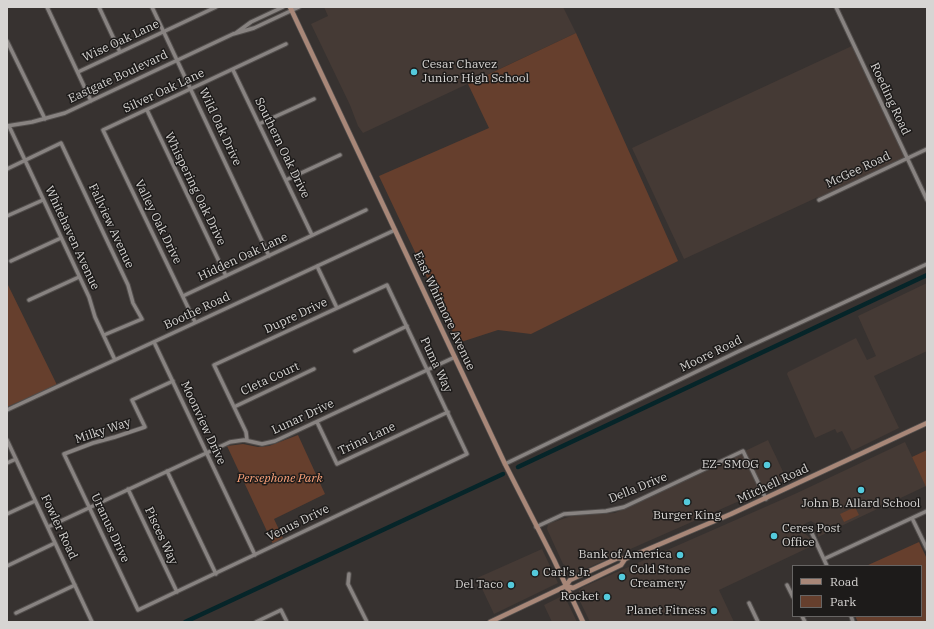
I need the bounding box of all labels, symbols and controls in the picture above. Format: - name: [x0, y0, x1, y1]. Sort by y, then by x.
- street label: Wise Oak Lane: [80, 17, 162, 65]
- street label: Eastgate Boulevard: [66, 48, 170, 106]
- place label: Cesar Chavez Junior High School: [422, 58, 529, 86]
- street label: Roeding Road: [867, 61, 913, 137]
- street label: Silver Oak Lane: [121, 66, 207, 116]
- marker: Cesar Chavez Junior High School: [409, 67, 419, 77]
- street label: Wild Oak Drive: [196, 86, 244, 168]
- street label: Southern Oak Drive: [251, 95, 313, 201]
- street label: Whispering Oak Drive: [161, 130, 229, 248]
- street label: McGee Road: [823, 149, 893, 191]
- street label: Valley Oak Drive: [131, 178, 185, 266]
- street label: Fallview Avenue: [85, 181, 137, 271]
- street label: Whitehaven Avenue: [42, 184, 102, 292]
- street label: Hidden Oak Lane: [196, 230, 290, 284]
- street label: East Whitmore Avenue: [410, 249, 478, 373]
- street label: Boothe Road: [162, 289, 232, 333]
- street label: Dupre Drive: [262, 295, 330, 337]
- street label: Moore Road: [678, 333, 744, 375]
- street label: Puma Way: [417, 335, 455, 395]
- street label: Cleta Court: [238, 359, 302, 399]
- street label: Moonview Drive: [177, 379, 229, 467]
- street label: Lunar Drive: [270, 396, 336, 438]
- street label: Milky Way: [73, 415, 133, 447]
- street label: Trina Lane: [336, 419, 398, 459]
- place label: EZ- SMOG: [702, 458, 759, 472]
- marker: EZ- SMOG: [762, 460, 772, 470]
- street label: Mitchell Road: [735, 461, 811, 507]
- street label: Della Drive: [607, 470, 669, 506]
- park label: Persephone Park: [237, 472, 323, 486]
- marker: John B. Allard School: [856, 485, 866, 495]
- street label: Uranus Drive: [88, 491, 132, 565]
- street label: Fowler Road: [38, 492, 80, 562]
- marker: Burger King: [682, 497, 692, 507]
- place label: John B. Allard School: [802, 497, 920, 511]
- street label: Venus Drive: [264, 502, 332, 544]
- street label: Pisces Way: [141, 505, 181, 567]
- place label: Burger King: [653, 509, 721, 523]
- place label: Ceres Post Office: [782, 522, 841, 550]
- marker: Ceres Post Office: [769, 531, 779, 541]
- place label: Bank of America: [578, 548, 672, 562]
- marker: Bank of America: [675, 550, 685, 560]
- place label: Cold Stone Creamery: [630, 563, 690, 591]
- legend: [792, 565, 922, 617]
- place label: Carl's Jr.: [543, 566, 590, 580]
- marker: Carl's Jr.: [530, 568, 540, 578]
- marker: Cold Stone Creamery: [617, 572, 627, 582]
- text: Road: [830, 574, 859, 589]
- place label: Del Taco: [455, 578, 503, 592]
- marker: Del Taco: [506, 580, 516, 590]
- place label: Rocket: [561, 590, 599, 604]
- marker: Rocket: [602, 592, 612, 602]
- text: Park: [830, 594, 856, 609]
- place label: Planet Fitness: [626, 604, 706, 618]
- marker: Planet Fitness: [709, 606, 719, 616]

